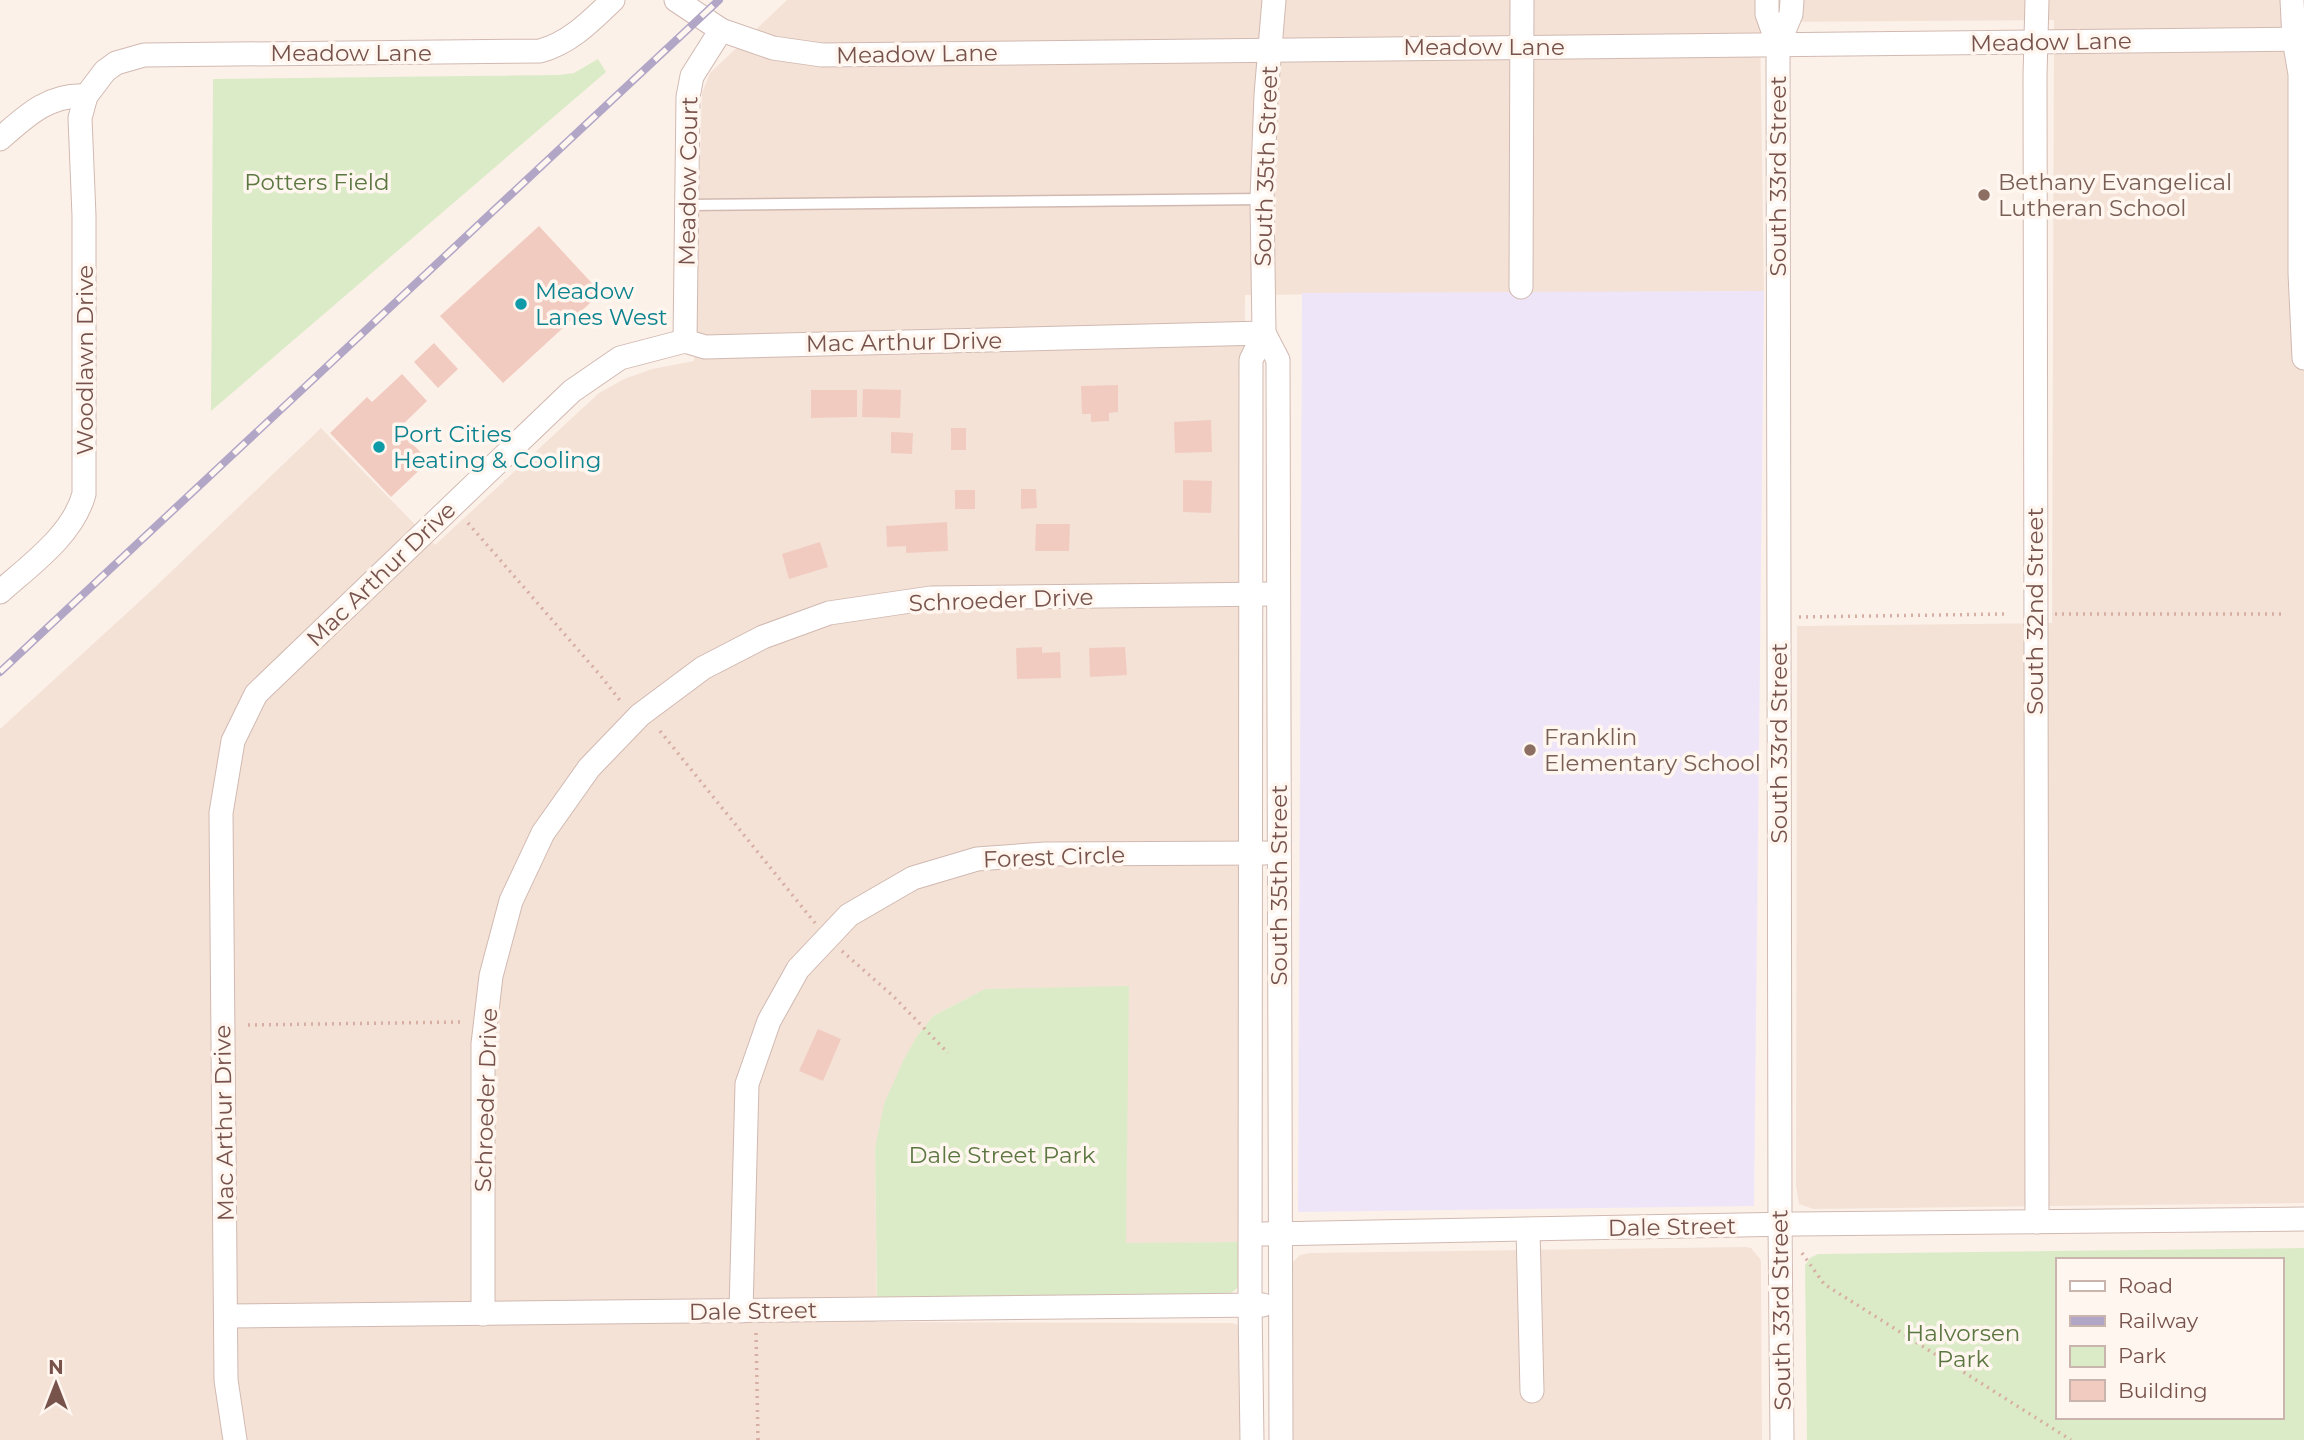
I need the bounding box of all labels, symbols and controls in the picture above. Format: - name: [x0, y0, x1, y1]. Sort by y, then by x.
- street label: Meadow Lane: [1970, 27, 2132, 57]
- street label: Meadow Lane: [1403, 33, 1565, 61]
- street label: Meadow Lane: [270, 39, 432, 67]
- street label: Meadow Lane: [836, 39, 998, 69]
- street label: South 35th Street: [1248, 65, 1284, 267]
- street label: South 33rd Street: [1764, 76, 1792, 276]
- street label: Meadow Court: [673, 96, 703, 266]
- park label: Potters Field: [244, 168, 390, 196]
- place label: Bethany Evangelical Lutheran School: [1998, 168, 2232, 222]
- marker: Bethany Evangelical Lutheran School: [1976, 187, 1992, 203]
- street label: Woodlawn Drive: [71, 265, 99, 455]
- place label: Meadow Lanes West: [535, 277, 668, 331]
- marker: Meadow Lanes West: [513, 296, 529, 312]
- street label: Mac Arthur Drive: [806, 326, 1002, 358]
- place label: Port Cities Heating & Cooling: [393, 420, 601, 474]
- marker: Port Cities Heating & Cooling: [371, 439, 387, 455]
- street label: Mac Arthur Drive: [301, 496, 461, 652]
- street label: South 32nd Street: [2021, 507, 2049, 715]
- street label: Schroeder Drive: [908, 583, 1094, 617]
- street label: South 33rd Street: [1765, 643, 1793, 843]
- place label: Franklin Elementary School: [1544, 723, 1761, 777]
- marker: Franklin Elementary School: [1522, 742, 1538, 758]
- street label: South 35th Street: [1265, 784, 1293, 986]
- street label: Forest Circle: [982, 841, 1126, 873]
- street label: Schroeder Drive: [469, 1007, 503, 1193]
- street label: Mac Arthur Drive: [208, 1025, 240, 1221]
- park label: Dale Street Park: [909, 1141, 1096, 1169]
- street label: South 33rd Street: [1765, 1209, 1797, 1411]
- street label: Dale Street: [1608, 1212, 1736, 1242]
- legend: [2056, 1258, 2283, 1419]
- text: Road: [2118, 1273, 2173, 1298]
- street label: Dale Street: [689, 1296, 817, 1326]
- text: Railway: [2118, 1308, 2199, 1333]
- park label: Halvorsen Park: [1906, 1319, 2020, 1373]
- text: Park: [2118, 1343, 2166, 1368]
- north arrow: [21, 1349, 91, 1419]
- text: N: [48, 1356, 64, 1379]
- text: Building: [2118, 1378, 2208, 1403]

